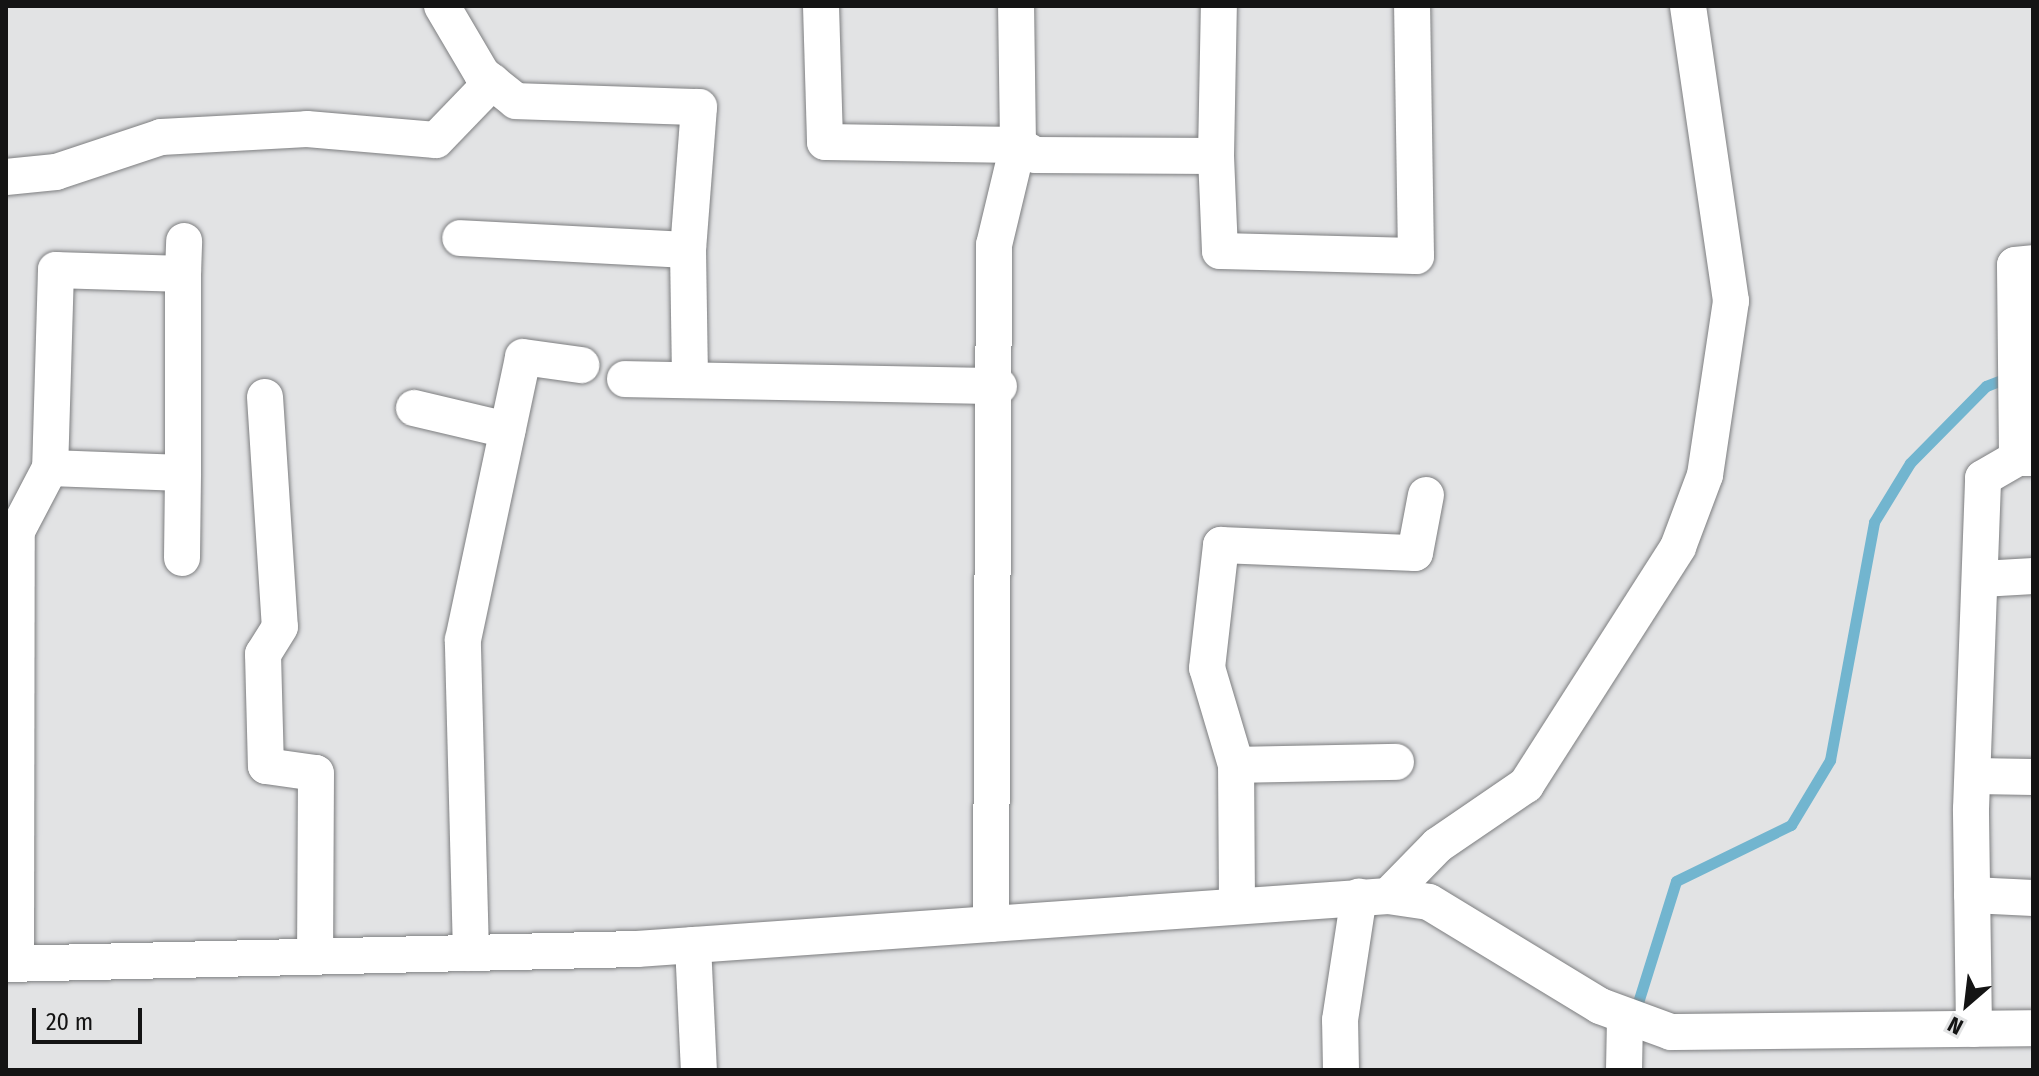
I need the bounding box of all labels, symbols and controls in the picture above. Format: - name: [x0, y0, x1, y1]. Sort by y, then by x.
- north arrow: [1927, 964, 2007, 1044]
- scale bar: [36, 992, 146, 1042]
- text: 20 m: [46, 1008, 93, 1036]
- text: N: [1943, 1011, 1968, 1041]

